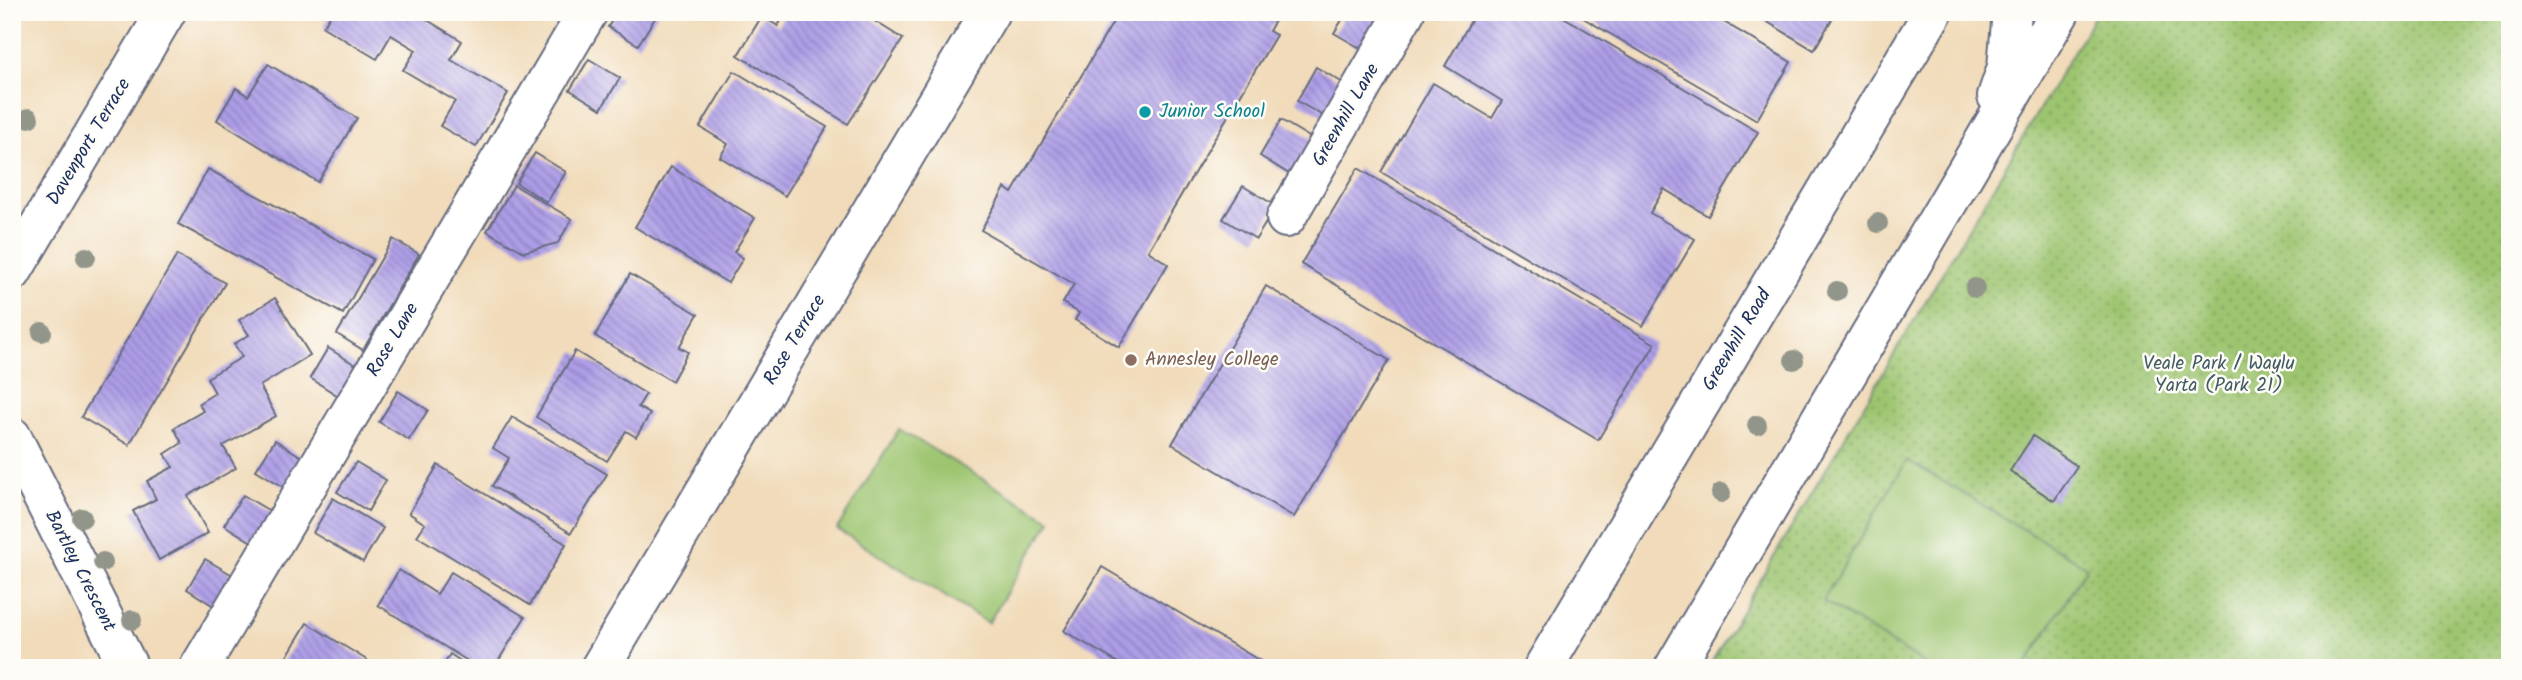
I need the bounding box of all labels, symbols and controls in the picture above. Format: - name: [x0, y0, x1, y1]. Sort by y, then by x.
- street label: Greenhill Lane: [1304, 57, 1388, 172]
- street label: Davenport Terrace: [39, 72, 139, 211]
- place label: Junior School: [1159, 97, 1265, 127]
- marker: Junior School: [1137, 104, 1153, 120]
- street label: Greenhill Road: [1695, 283, 1780, 397]
- street label: Rose Terrace: [756, 289, 834, 391]
- street label: Rose Lane: [359, 297, 427, 383]
- place label: Annesley College: [1145, 345, 1279, 375]
- park label: Veale Park / Waylu Yarta (Park 21): [2143, 349, 2295, 401]
- marker: Annesley College: [1123, 352, 1139, 368]
- street label: Bartley Crescent: [36, 505, 124, 638]

